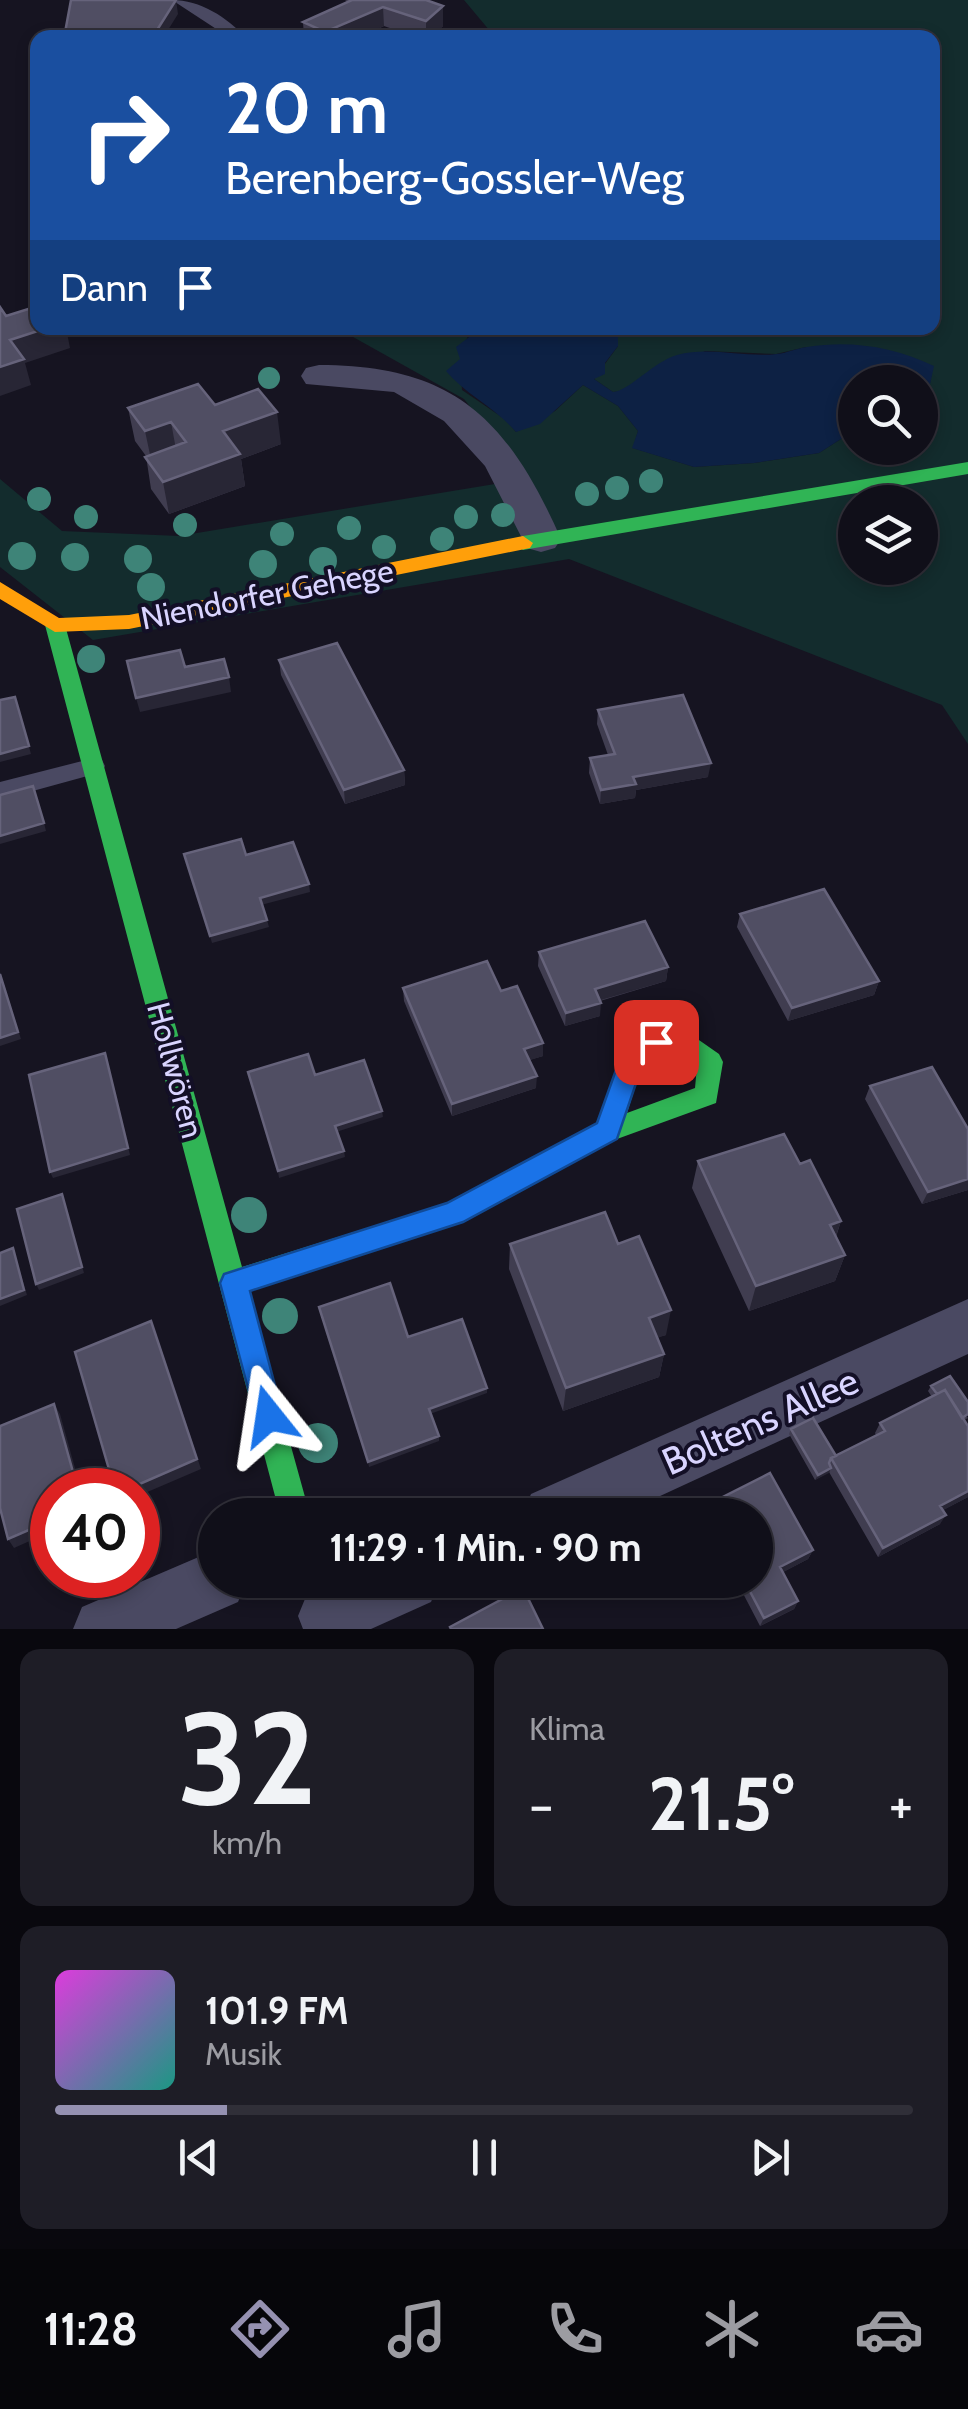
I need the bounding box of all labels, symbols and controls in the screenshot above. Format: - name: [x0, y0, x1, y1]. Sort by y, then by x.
- text: 20 m: [225, 65, 388, 151]
- icon: right: [60, 70, 190, 200]
- text: Berenberg-Gossler-Weg: [225, 151, 684, 205]
- icon: arrive: [168, 260, 223, 315]
- text: Dann: [60, 264, 148, 311]
- map controls: [838, 365, 938, 585]
- button: search: [838, 365, 938, 465]
- button: layers: [838, 485, 938, 585]
- street label: Niendorfer Gehege: [137, 550, 397, 638]
- street label: Hollwören: [139, 998, 213, 1142]
- pin: [614, 1000, 699, 1085]
- icon: arrive: [629, 1015, 684, 1070]
- street label: Boltens Allee: [655, 1357, 865, 1485]
- position arrow: [217, 1364, 321, 1468]
- speed limit sign: 40: [30, 1468, 160, 1598]
- text: 11:29 · 1 Min. · 90 m: [330, 1524, 641, 1571]
- text: 32: [178, 1679, 316, 1837]
- text: Klima: [529, 1709, 605, 1748]
- text: 21.5°: [648, 1758, 794, 1849]
- text: −: [529, 1771, 553, 1838]
- text: +: [889, 1771, 913, 1838]
- text: km/h: [212, 1823, 282, 1862]
- text: 101.9 FM: [205, 1987, 349, 2034]
- text: Musik: [205, 2034, 282, 2073]
- icon: previous: [171, 2130, 226, 2185]
- icon: pause: [457, 2130, 512, 2185]
- icon: next: [743, 2130, 798, 2185]
- icon: directions: [225, 2294, 295, 2364]
- icon: music: [382, 2294, 452, 2364]
- icon: phone: [540, 2294, 610, 2364]
- icon: climate: [697, 2294, 767, 2364]
- icon: car: [854, 2294, 924, 2364]
- text: 11:28: [44, 2302, 138, 2356]

